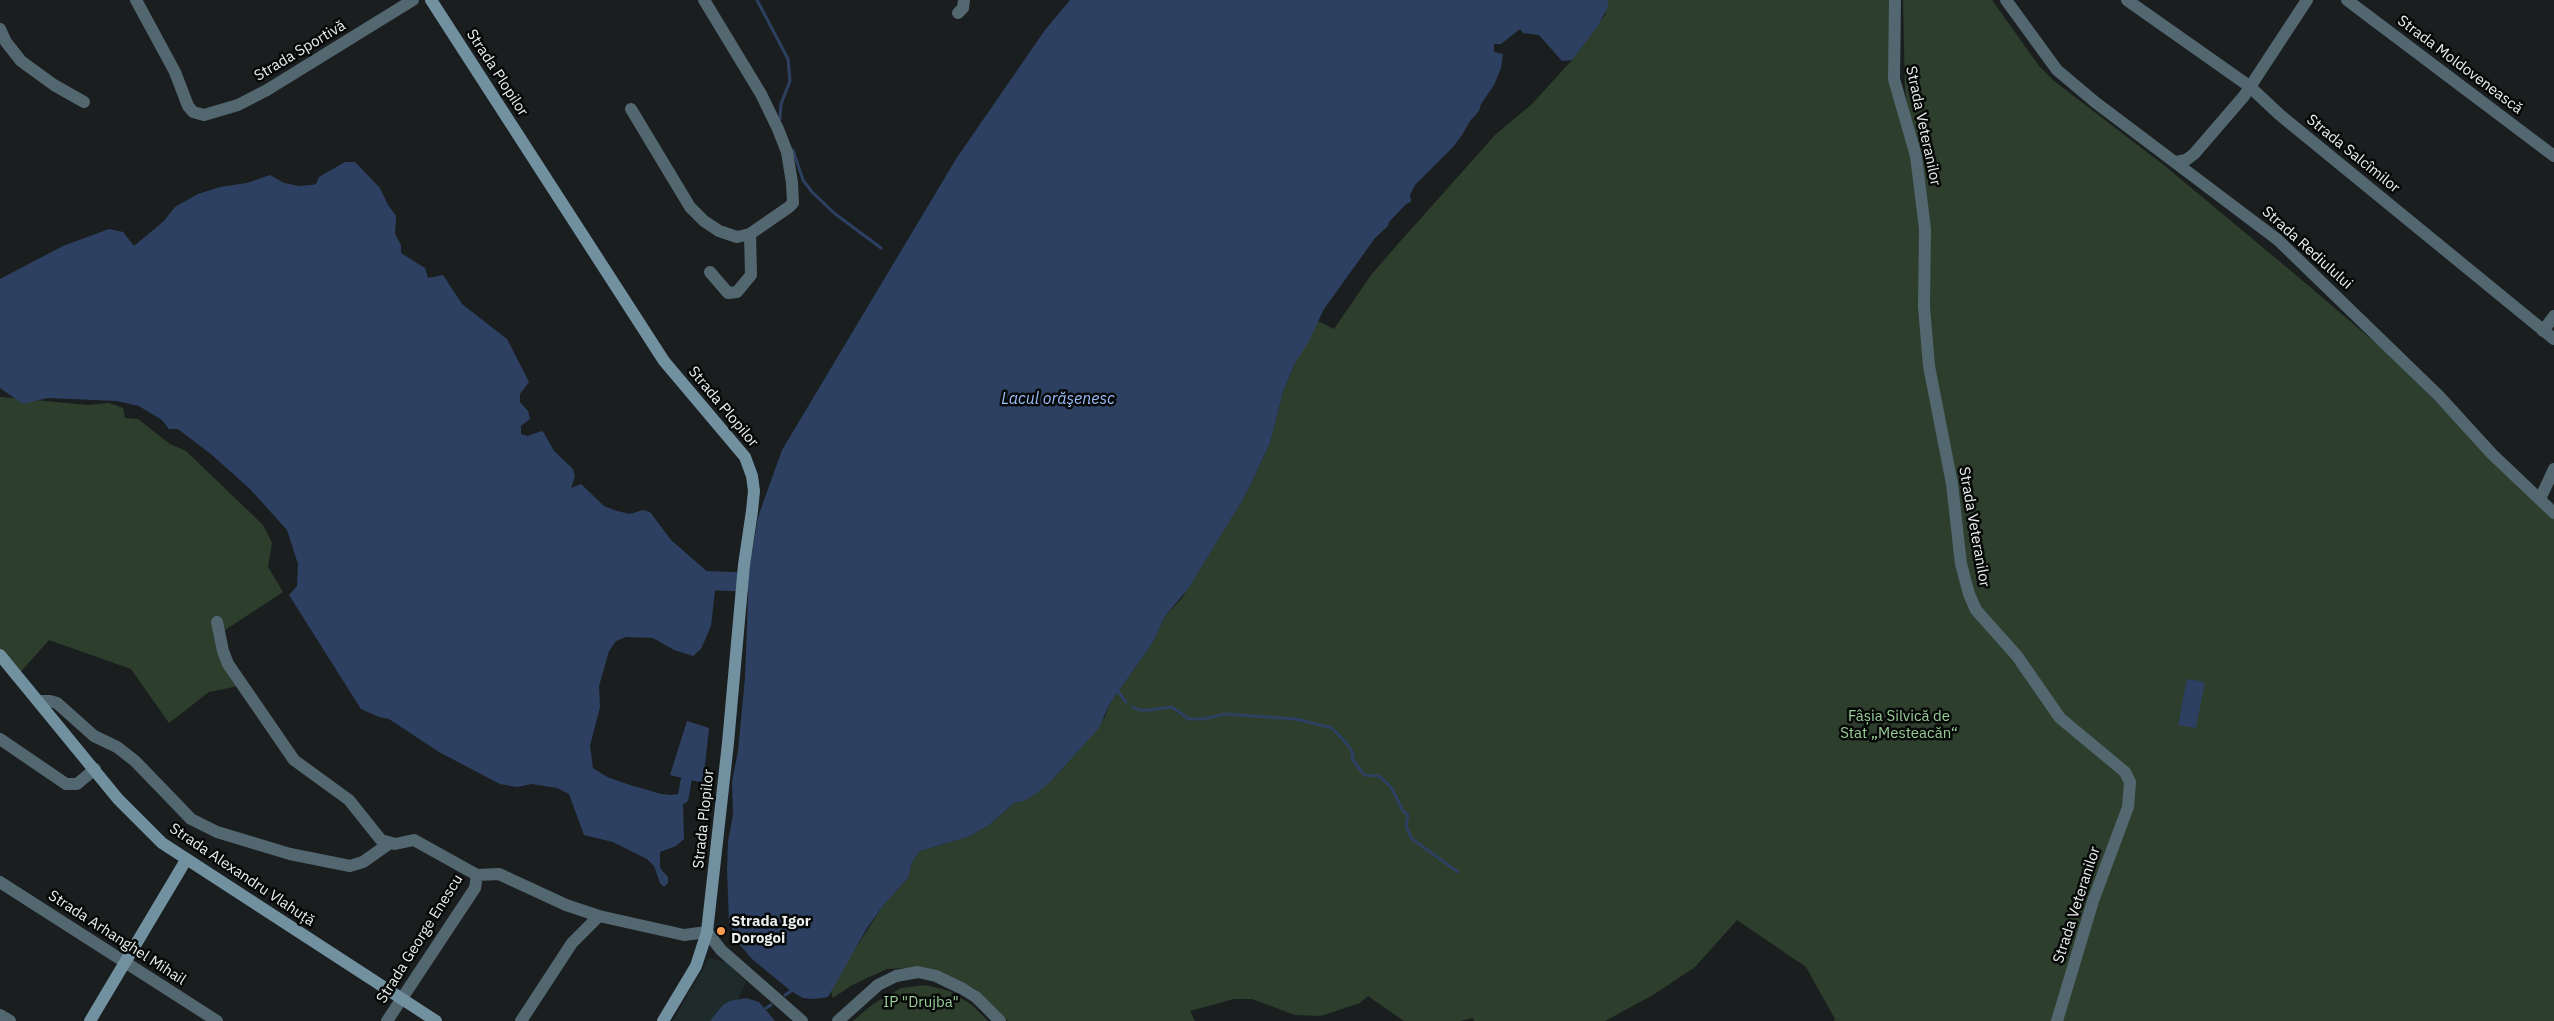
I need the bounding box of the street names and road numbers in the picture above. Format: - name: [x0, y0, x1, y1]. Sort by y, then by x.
- street label: Strada Moldovenească: [2394, 12, 2526, 118]
- street label: Strada Sportivă: [251, 17, 349, 85]
- street label: Strada Plopilor: [462, 26, 532, 120]
- street label: Strada Veteranilor: [1902, 65, 1944, 187]
- street label: Strada Salcîmilor: [2303, 111, 2403, 197]
- street label: Strada Rediulului: [2258, 203, 2356, 293]
- street label: Strada Plopilor: [684, 363, 762, 451]
- street label: Strada Veteranilor: [1955, 465, 1993, 589]
- street label: Strada Plopilor: [690, 768, 718, 870]
- street label: Strada Аlexandru Vlahuță: [166, 820, 318, 930]
- street label: Strada Veteranilor: [2050, 844, 2104, 966]
- street label: Strada George Enescu: [373, 871, 467, 1007]
- street label: Strada Arhanghel Mihail: [45, 887, 189, 989]

